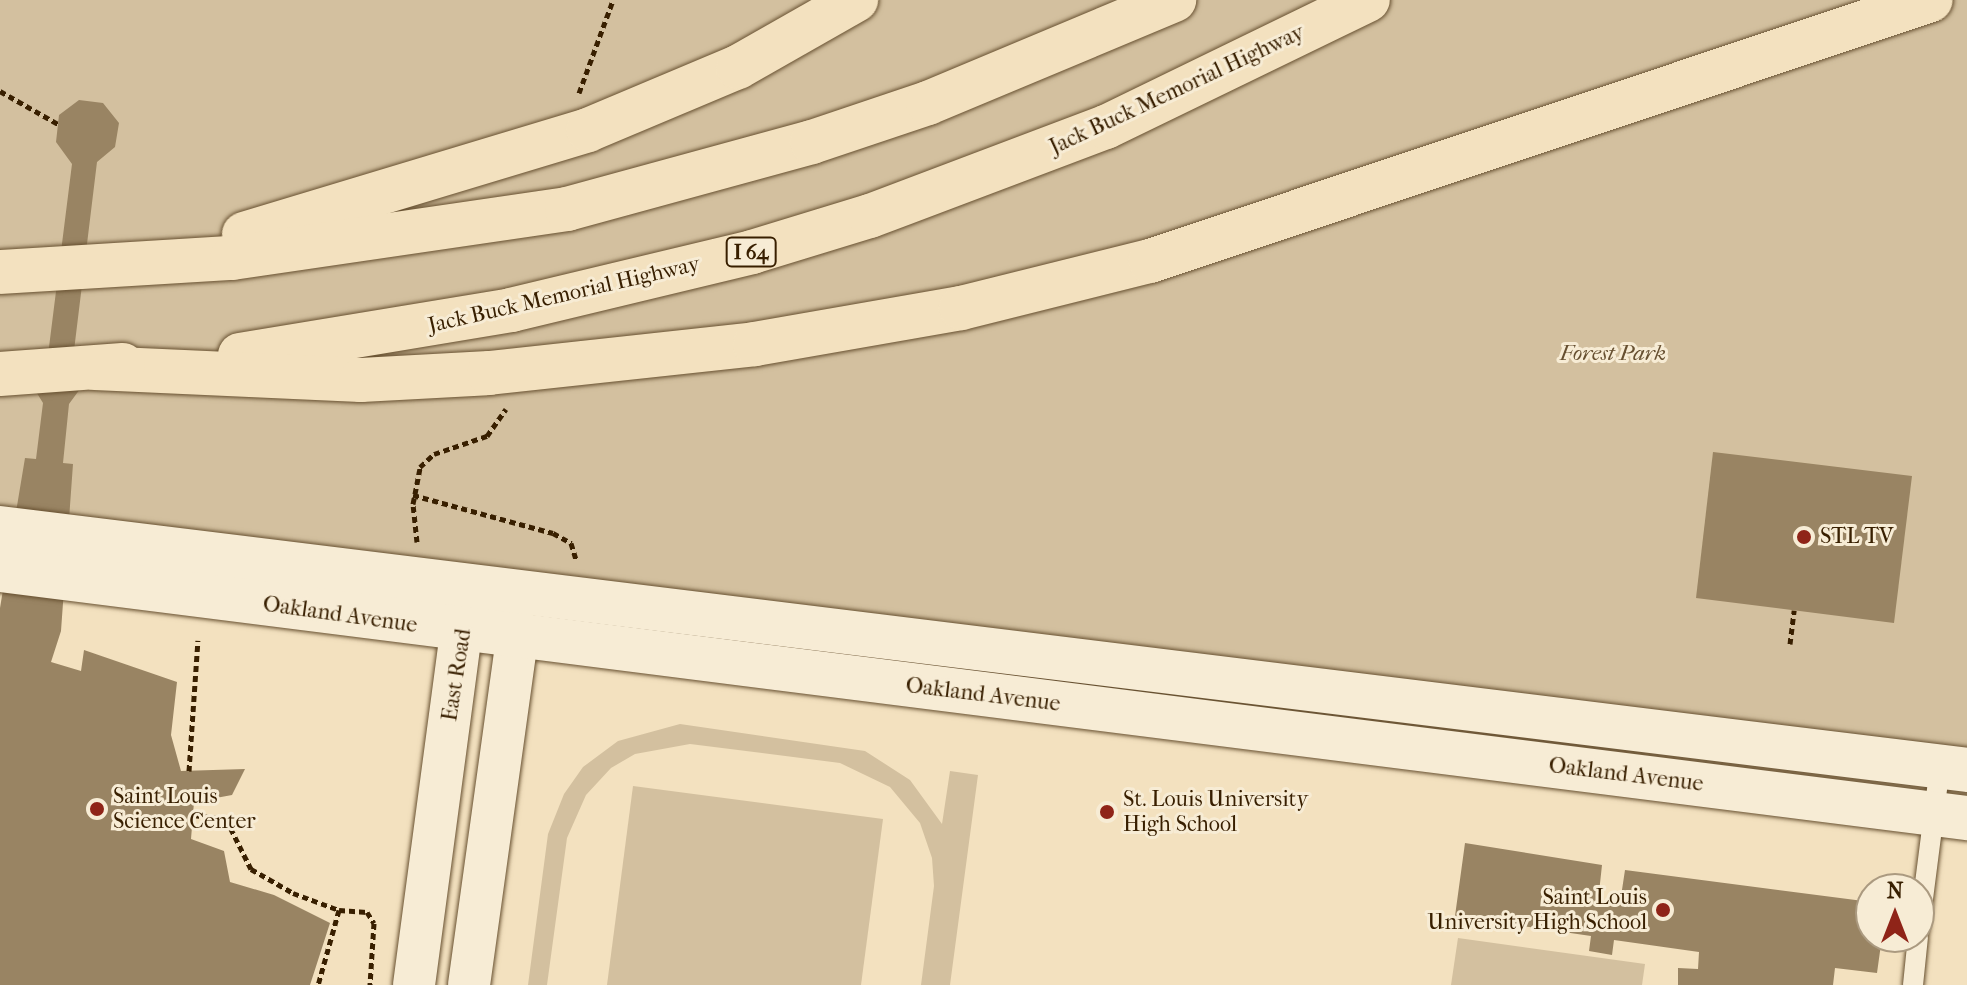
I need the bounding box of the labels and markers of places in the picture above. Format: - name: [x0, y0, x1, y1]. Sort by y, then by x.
- place label: STL TV: [1820, 524, 1893, 550]
- marker: STL TV: [1795, 528, 1813, 546]
- place label: Saint Louis Science Center: [113, 783, 256, 834]
- place label: St. Louis University High School: [1123, 786, 1308, 838]
- marker: Saint Louis Science Center: [88, 800, 106, 818]
- marker: St. Louis University High School: [1098, 803, 1116, 821]
- place label: Saint Louis University High School: [1427, 884, 1647, 936]
- marker: Saint Louis University High School: [1654, 901, 1672, 919]

